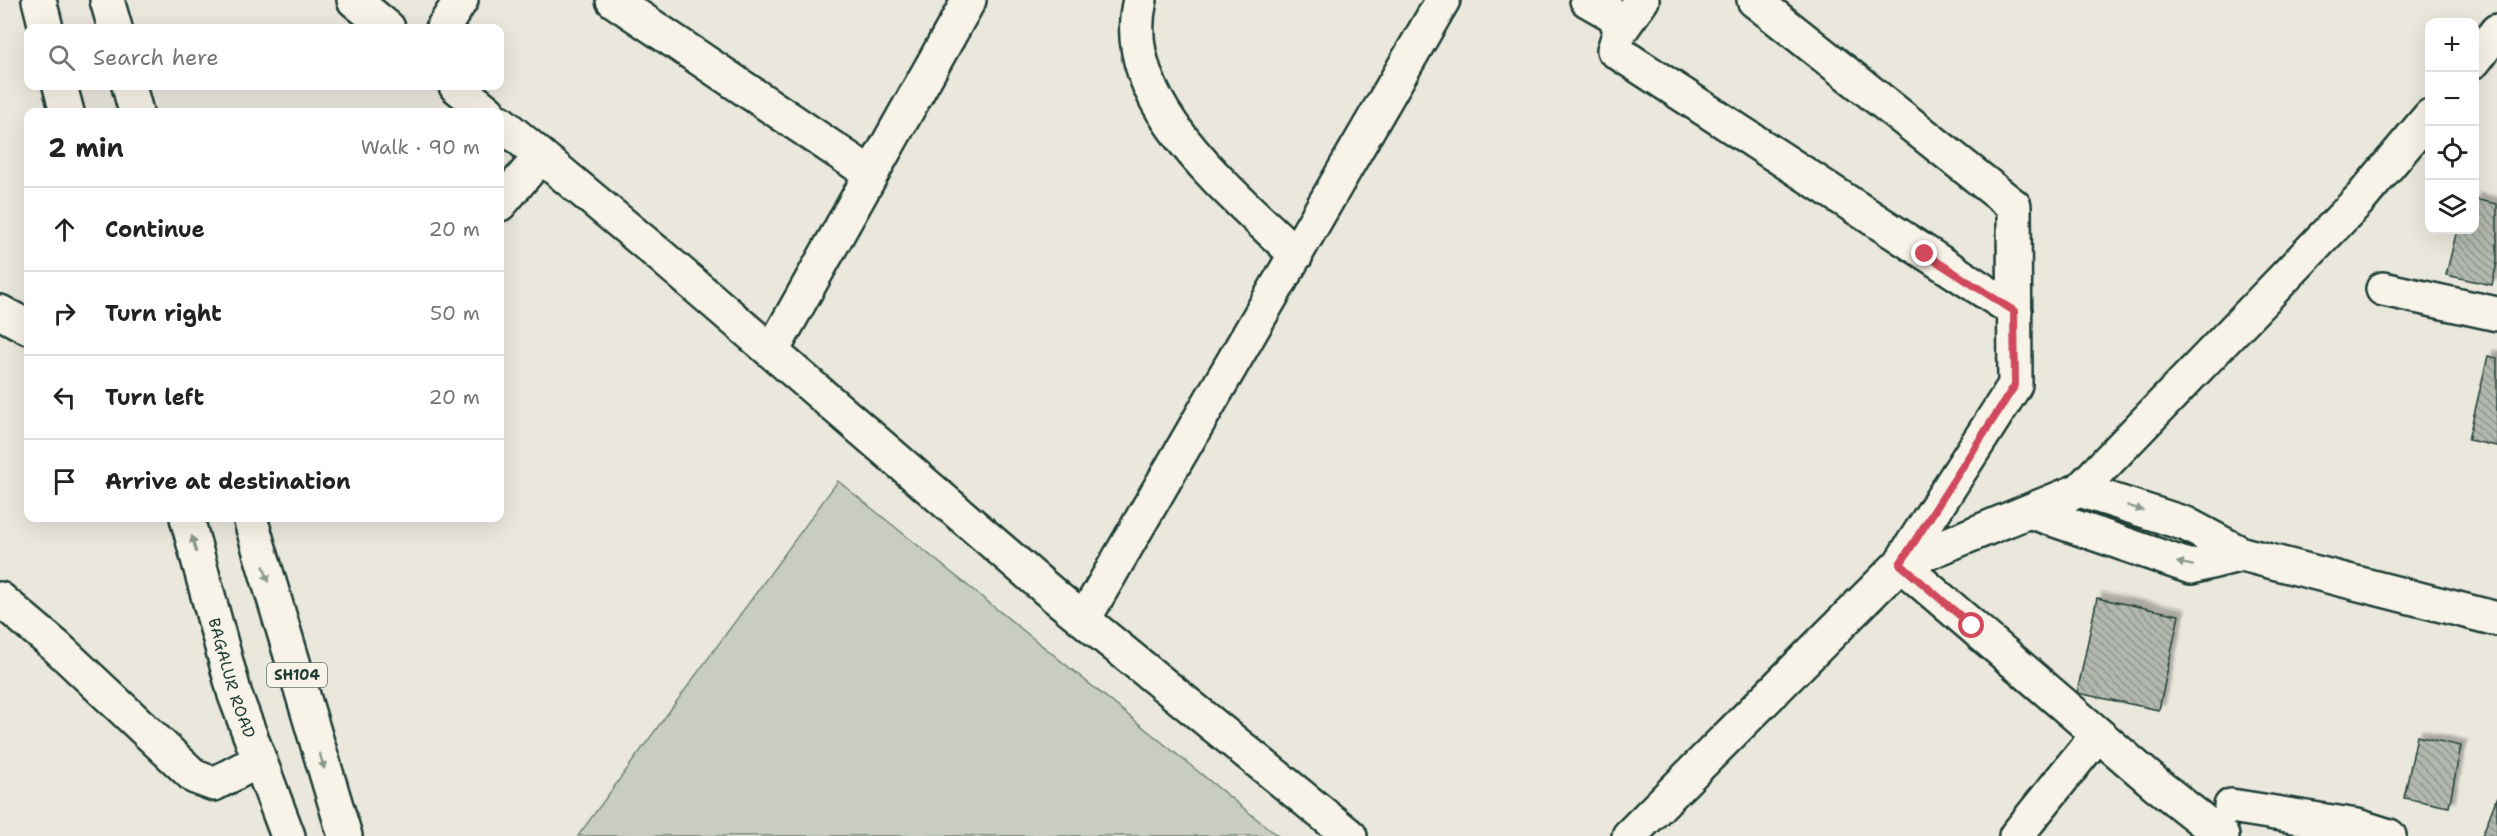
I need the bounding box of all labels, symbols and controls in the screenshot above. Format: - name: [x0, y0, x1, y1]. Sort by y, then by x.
- map controls: [2425, 18, 2479, 234]
- button: +: [2425, 18, 2479, 72]
- search box: [24, 24, 504, 90]
- icon: search: [45, 41, 78, 74]
- text: Search here: [93, 43, 219, 72]
- button: −: [2425, 72, 2479, 126]
- button: locate: [2425, 126, 2479, 180]
- text: 2 min: [48, 130, 124, 165]
- text: Walk · 90 m: [361, 134, 480, 160]
- button: layers: [2425, 180, 2479, 234]
- icon: ahead: [48, 213, 81, 246]
- text: Continue: [105, 215, 205, 244]
- text: 20 m: [429, 216, 480, 242]
- route end: [1911, 240, 1937, 266]
- icon: right: [48, 297, 81, 330]
- text: Turn right: [105, 299, 222, 328]
- text: 50 m: [430, 300, 480, 326]
- icon: left: [48, 381, 81, 414]
- text: Turn left: [105, 383, 204, 412]
- text: 20 m: [429, 384, 480, 410]
- icon: arrive: [48, 465, 81, 498]
- text: Arrive at destination: [105, 467, 351, 496]
- one-way arrow: [2126, 503, 2144, 513]
- one-way arrow: [189, 535, 198, 553]
- one-way arrow: [2175, 559, 2194, 568]
- one-way arrow: [262, 565, 271, 583]
- route start: [1958, 612, 1984, 638]
- street label: BAGALUR ROAD: [204, 615, 260, 741]
- road number: SH104: [267, 663, 327, 687]
- one-way arrow: [318, 752, 327, 770]

